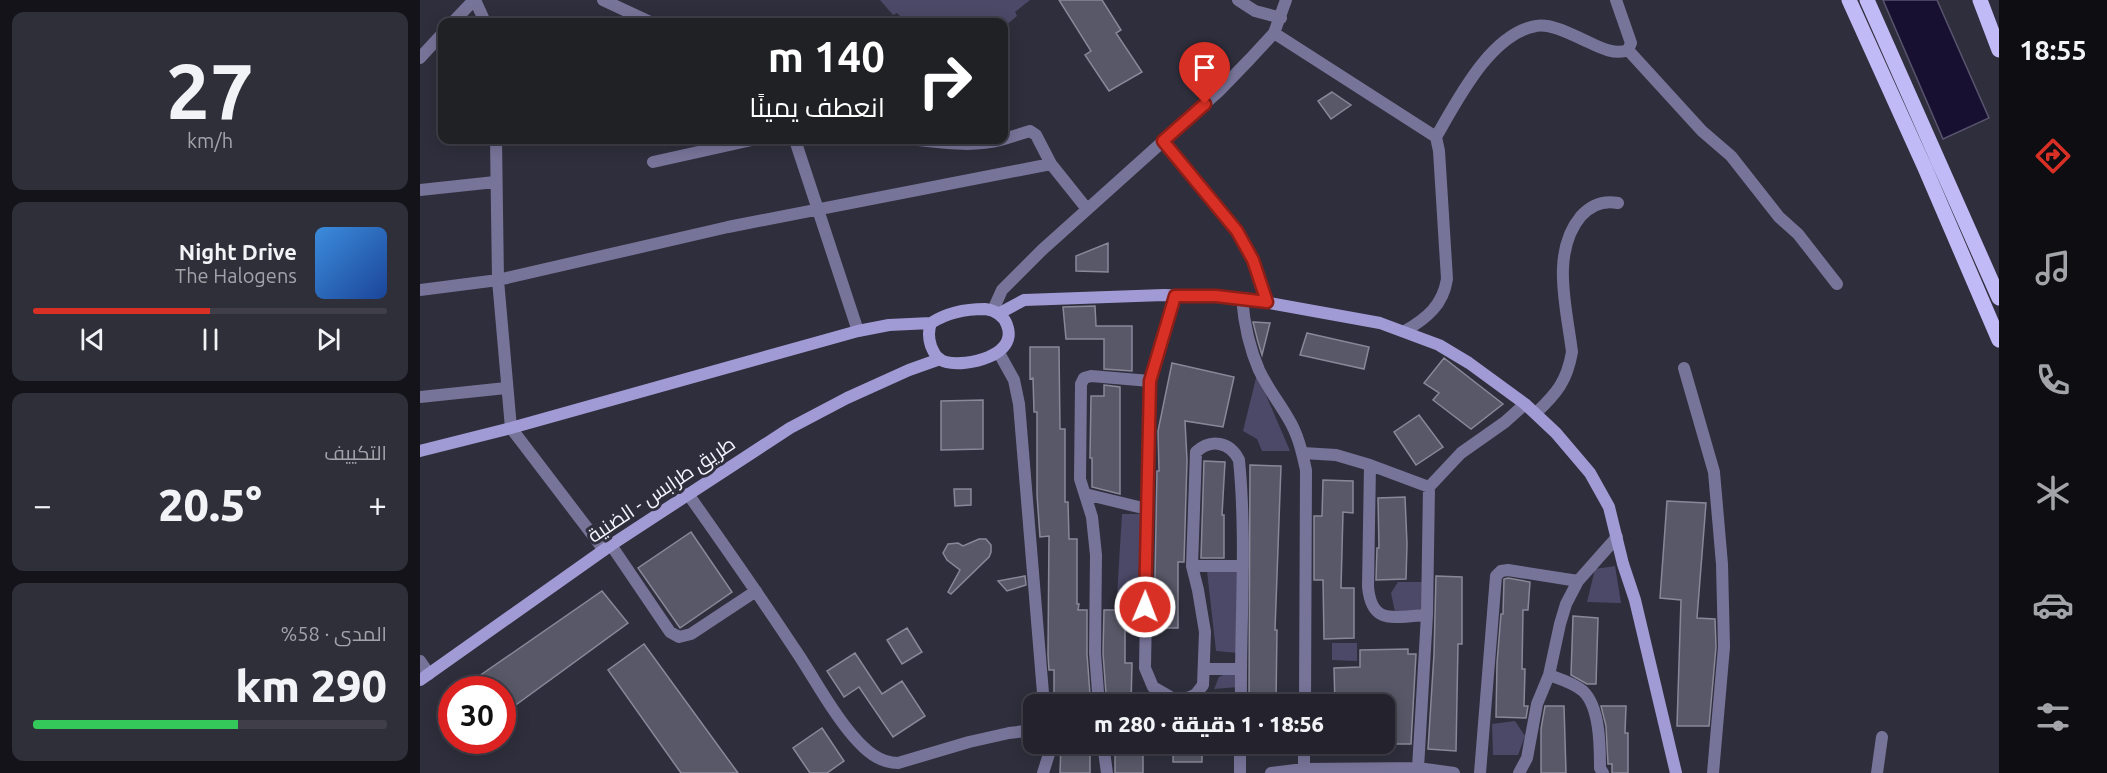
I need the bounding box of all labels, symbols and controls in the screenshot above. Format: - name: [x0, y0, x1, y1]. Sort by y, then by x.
- text: 140 m: [768, 33, 885, 80]
- text: 18:55: [2019, 35, 2087, 65]
- icon: right: [906, 42, 984, 120]
- pin: [1179, 42, 1230, 104]
- text: 27: [166, 46, 254, 134]
- icon: arrive: [1188, 51, 1221, 84]
- text: انعطف يمينًا: [749, 92, 885, 122]
- text: km/h: [187, 129, 233, 152]
- icon: directions: [2032, 135, 2074, 177]
- text: Night Drive: [179, 239, 297, 264]
- icon: music: [2032, 247, 2074, 289]
- text: The Halogens: [175, 264, 297, 287]
- icon: previous: [76, 323, 109, 356]
- icon: pause: [194, 323, 227, 356]
- icon: next: [312, 323, 345, 356]
- icon: phone: [2032, 359, 2074, 401]
- street label: طريق طرابس - الضنية: [583, 431, 740, 549]
- text: التكييف: [324, 441, 387, 464]
- icon: climate: [2032, 472, 2074, 514]
- text: 20.5°: [158, 479, 262, 530]
- text: −: [33, 486, 52, 523]
- text: +: [368, 486, 387, 523]
- position arrow: [1113, 575, 1177, 639]
- icon: car: [2032, 584, 2074, 626]
- text: المدى · 58%: [281, 622, 387, 645]
- text: 290 km: [235, 660, 387, 711]
- speed limit sign: 30: [438, 676, 516, 754]
- icon: filters: [2032, 696, 2074, 738]
- text: 18:56 · 1 دقيقة · 280 m: [1094, 711, 1324, 736]

